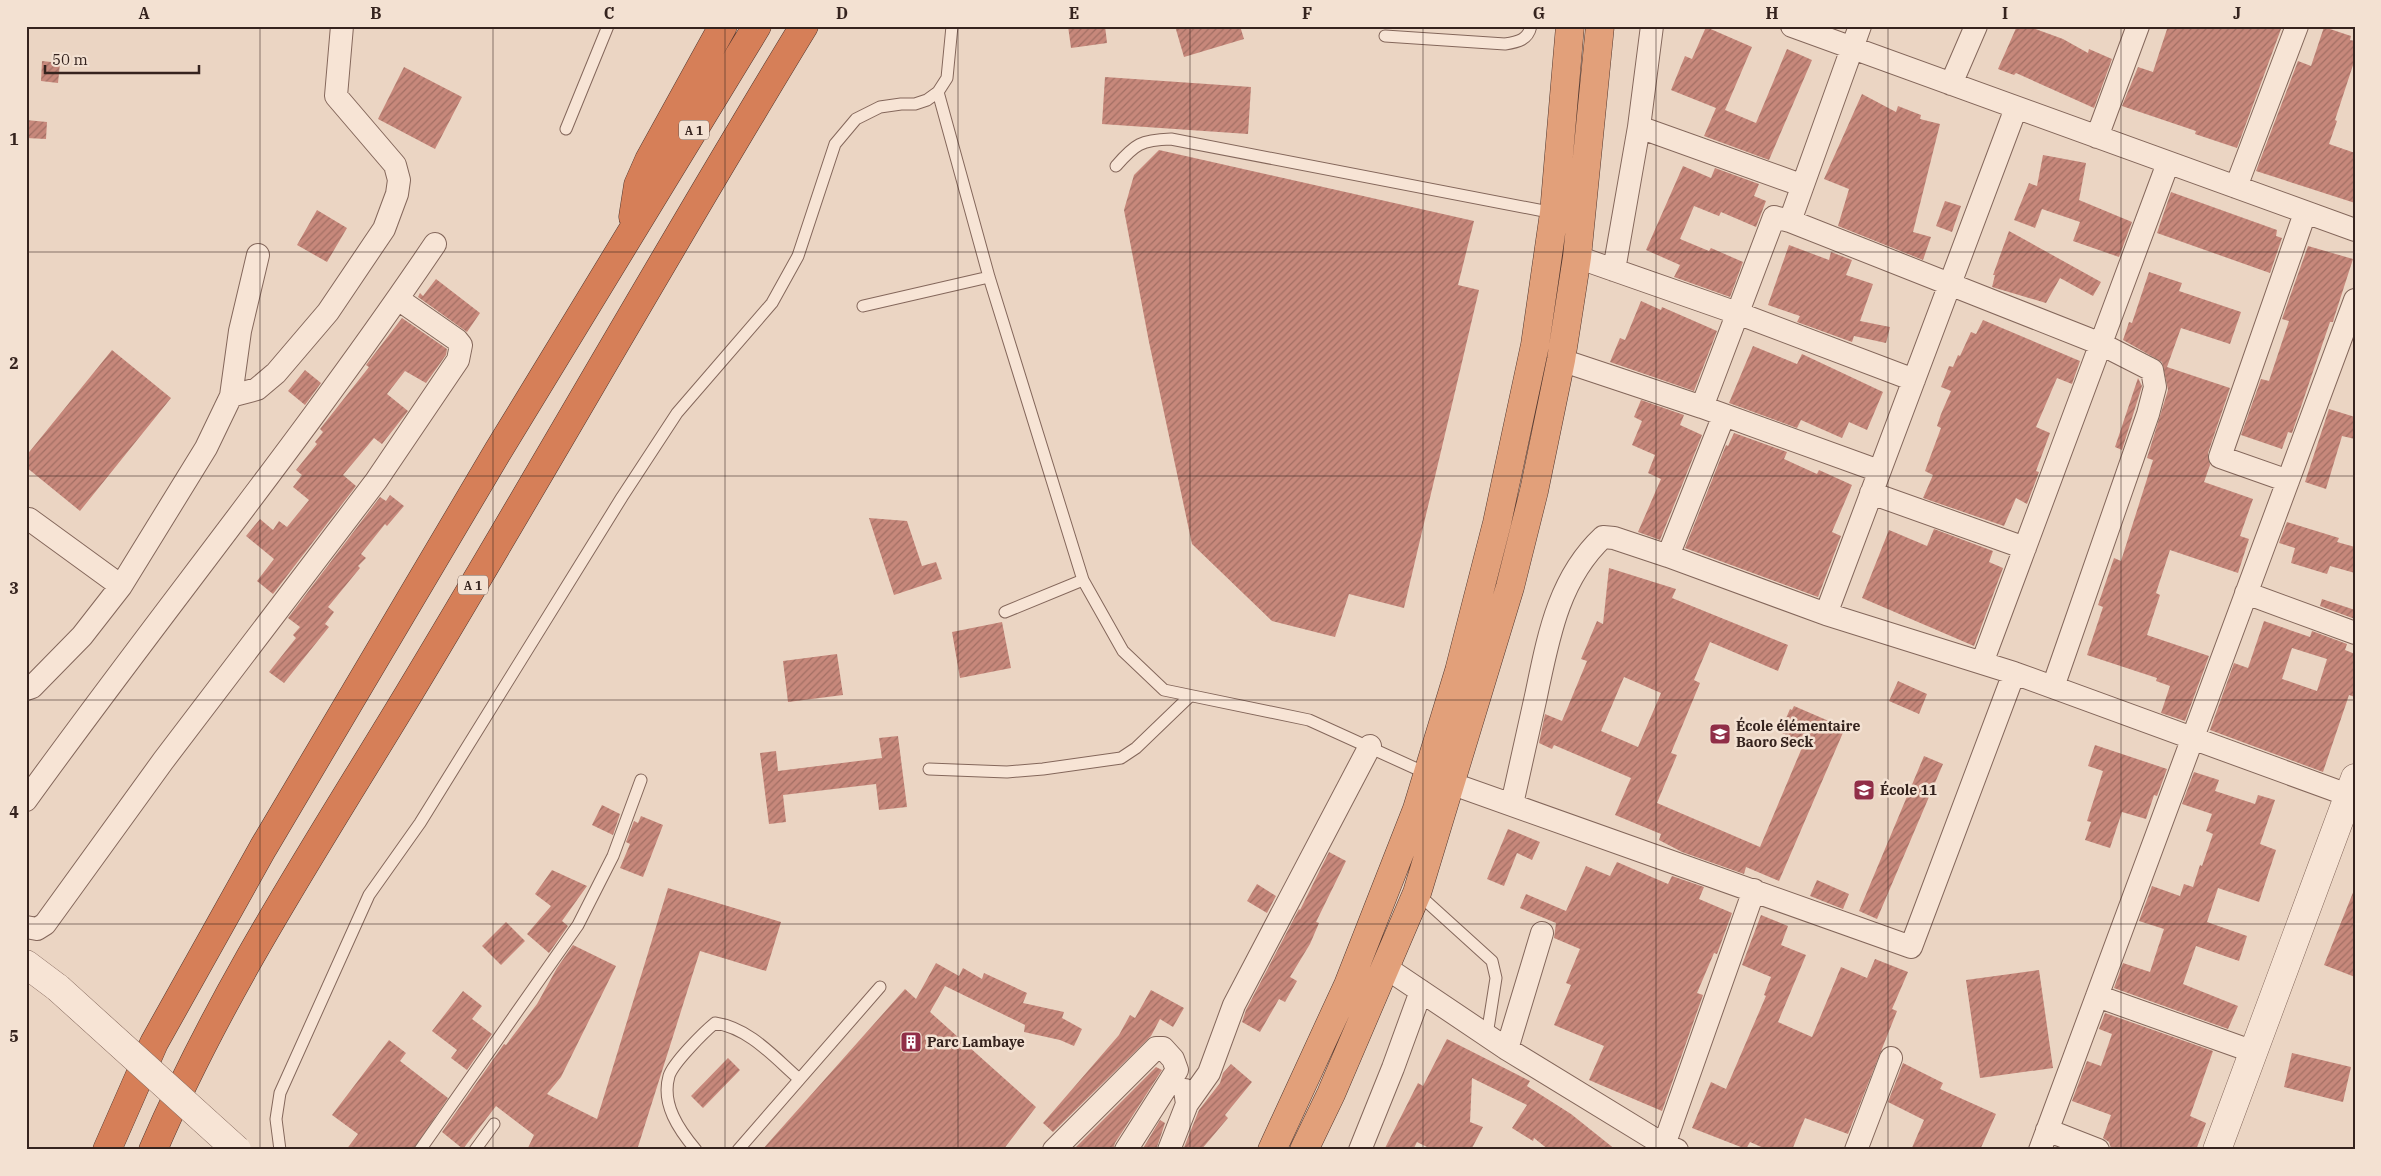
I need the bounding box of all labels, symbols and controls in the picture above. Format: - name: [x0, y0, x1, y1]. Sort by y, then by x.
- text: A: [138, 3, 150, 23]
- text: B: [370, 3, 382, 23]
- text: C: [604, 3, 614, 23]
- text: D: [836, 3, 848, 23]
- text: E: [1069, 3, 1079, 23]
- text: F: [1302, 3, 1312, 23]
- text: G: [1533, 3, 1545, 23]
- text: H: [1766, 3, 1779, 23]
- text: I: [2002, 3, 2008, 23]
- text: J: [2233, 3, 2241, 23]
- scale bar: [45, 42, 199, 74]
- text: 50 m: [52, 50, 88, 69]
- road number: A 1: [679, 120, 709, 140]
- text: 1: [9, 129, 19, 149]
- text: 2: [9, 353, 19, 373]
- road number: A 1: [458, 576, 488, 594]
- text: 3: [9, 578, 19, 598]
- place label: École élémentaire Baoro Seck: [1736, 716, 1860, 751]
- school or university icon: École élémentaire Baoro Seck: [1708, 722, 1732, 746]
- school or university icon: École 11: [1852, 778, 1876, 802]
- place label: École 11: [1880, 780, 1937, 799]
- text: 4: [9, 802, 19, 822]
- text: 5: [9, 1026, 19, 1046]
- building icon: Parc Lambaye: [899, 1030, 923, 1054]
- place label: Parc Lambaye: [927, 1033, 1025, 1051]

